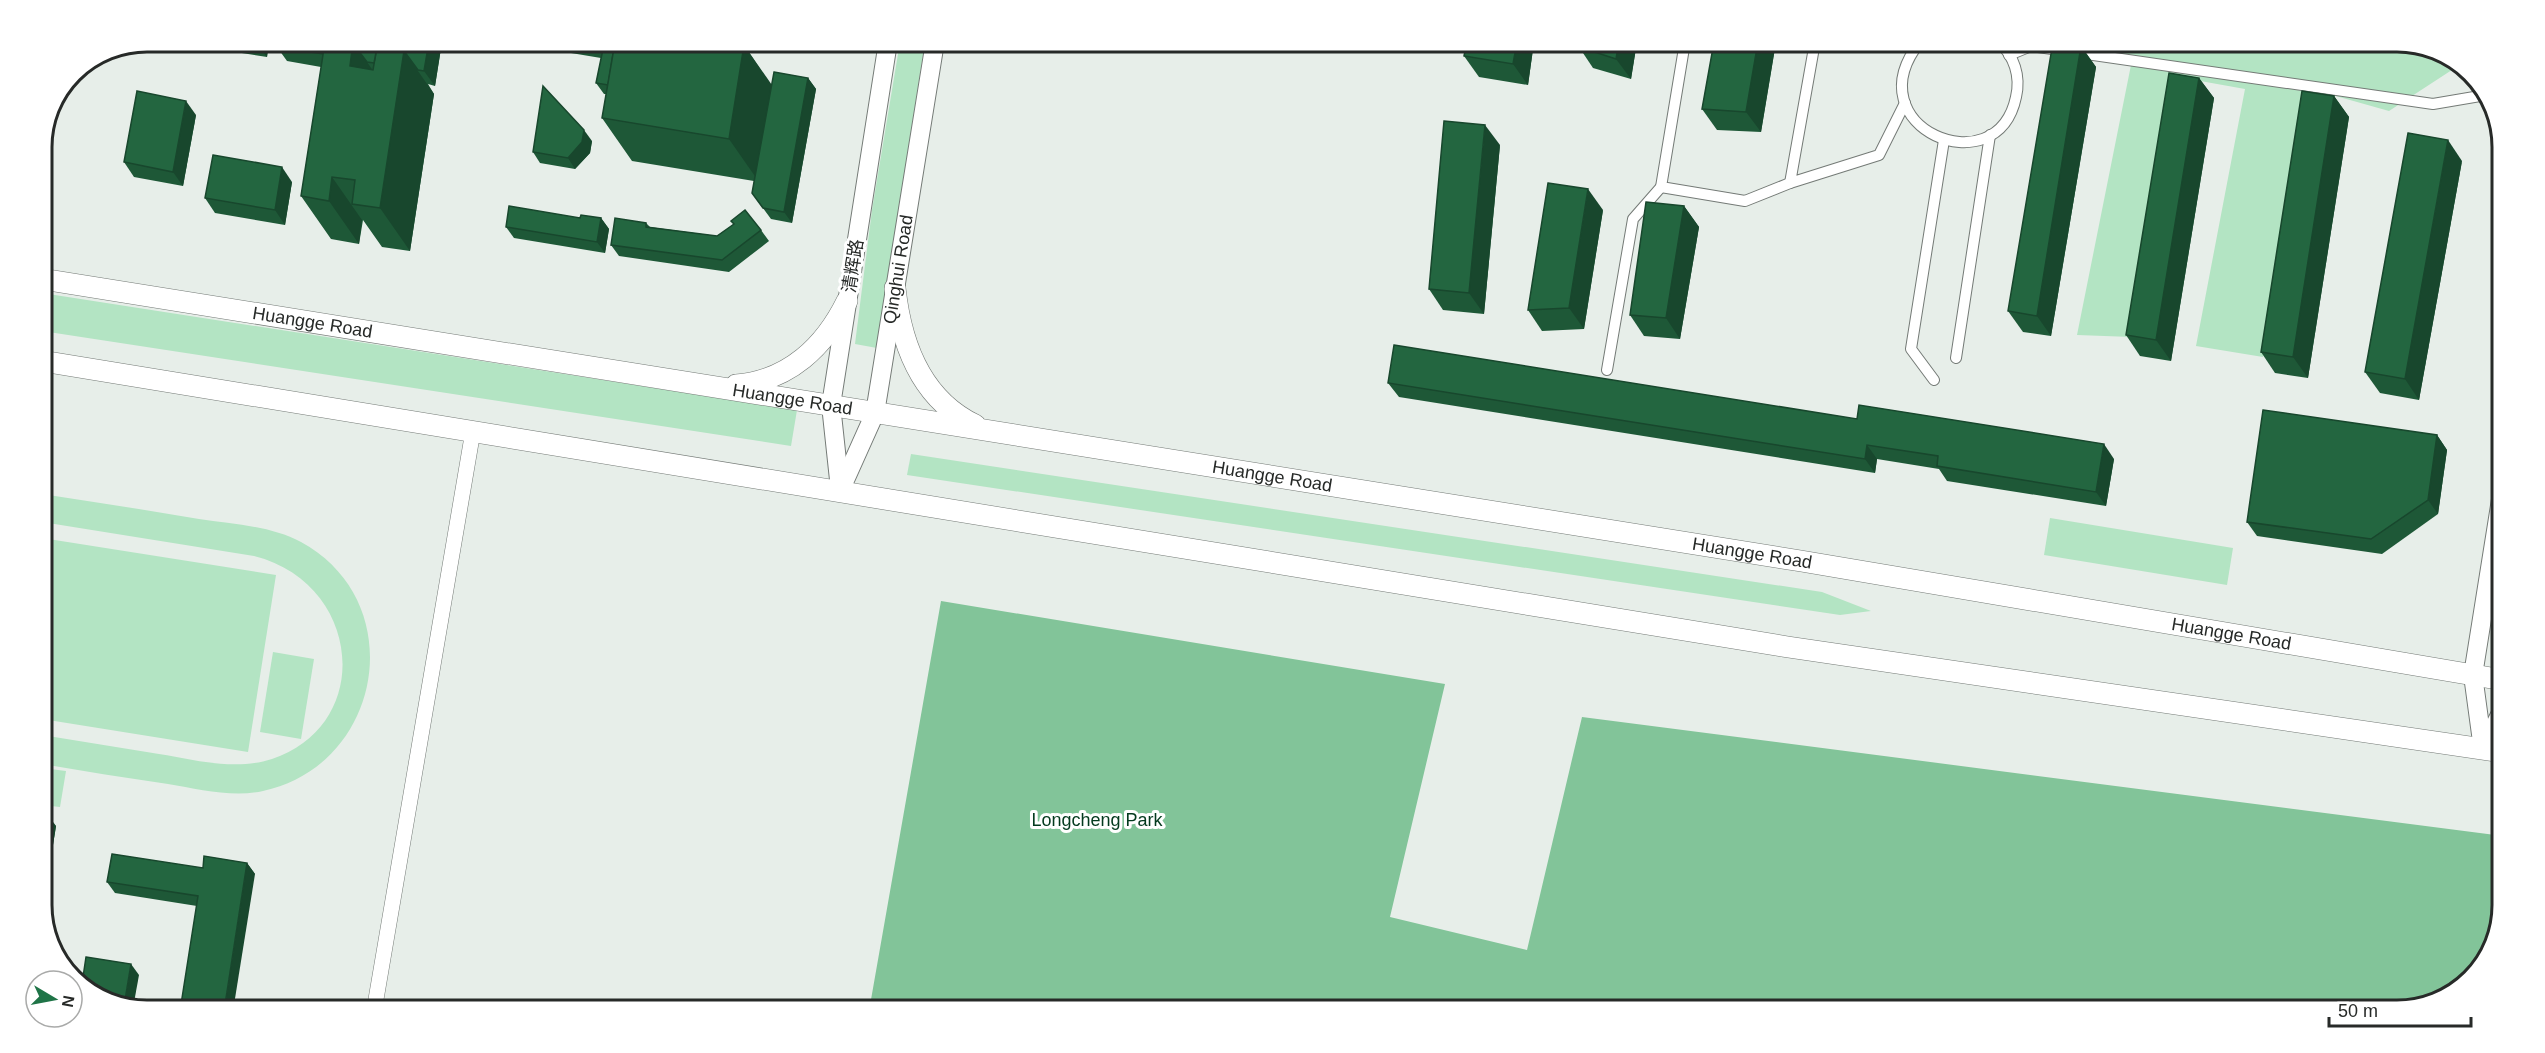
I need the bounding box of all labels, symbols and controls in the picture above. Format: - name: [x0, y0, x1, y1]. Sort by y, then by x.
- street label: Qinghui Road: [880, 213, 917, 325]
- street label: 清辉路: [839, 238, 867, 294]
- street label: Huangge Road: [251, 303, 374, 342]
- street label: Huangge Road: [731, 380, 854, 419]
- street label: Huangge Road: [1211, 457, 1334, 496]
- street label: Huangge Road: [1691, 534, 1814, 573]
- street label: Huangge Road: [2170, 614, 2293, 654]
- park label: Longcheng Park: [1031, 810, 1164, 830]
- north arrow: [24, 969, 84, 1029]
- scale bar: [2329, 990, 2472, 1028]
- text: N: [59, 994, 78, 1009]
- text: 50 m: [2338, 1001, 2378, 1021]

